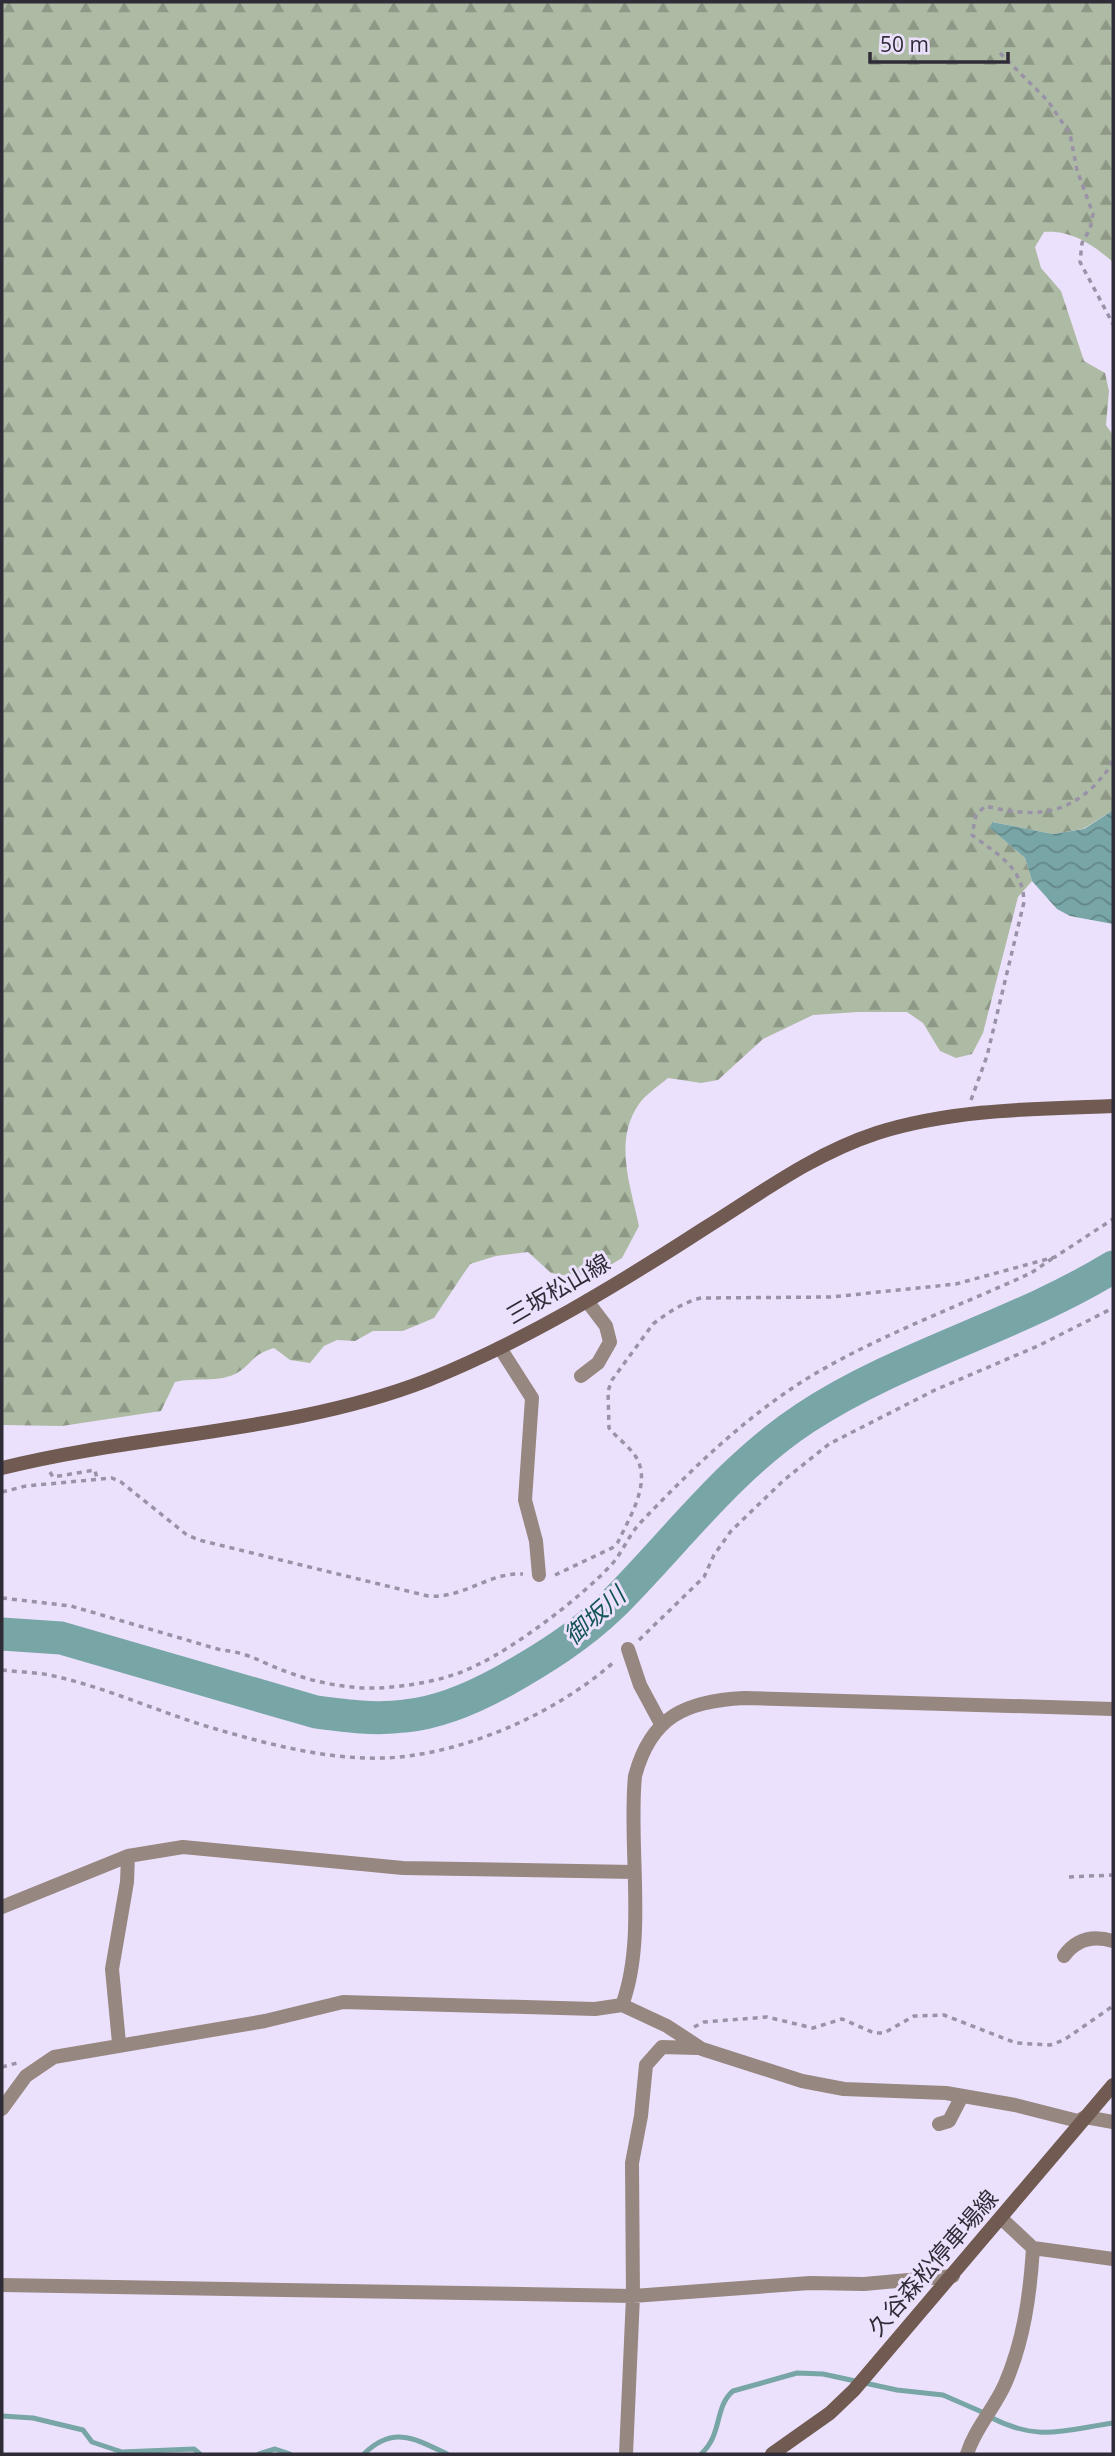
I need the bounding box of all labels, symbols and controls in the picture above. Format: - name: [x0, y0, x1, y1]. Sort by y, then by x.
- scale bar: [870, 21, 1008, 65]
- text: 50 m: [880, 30, 929, 58]
- street label: 三坂松山線: [500, 1246, 615, 1331]
- water label: 御坂川: [556, 1577, 634, 1651]
- street label: 久谷森松停車場線: [860, 2182, 1005, 2342]

